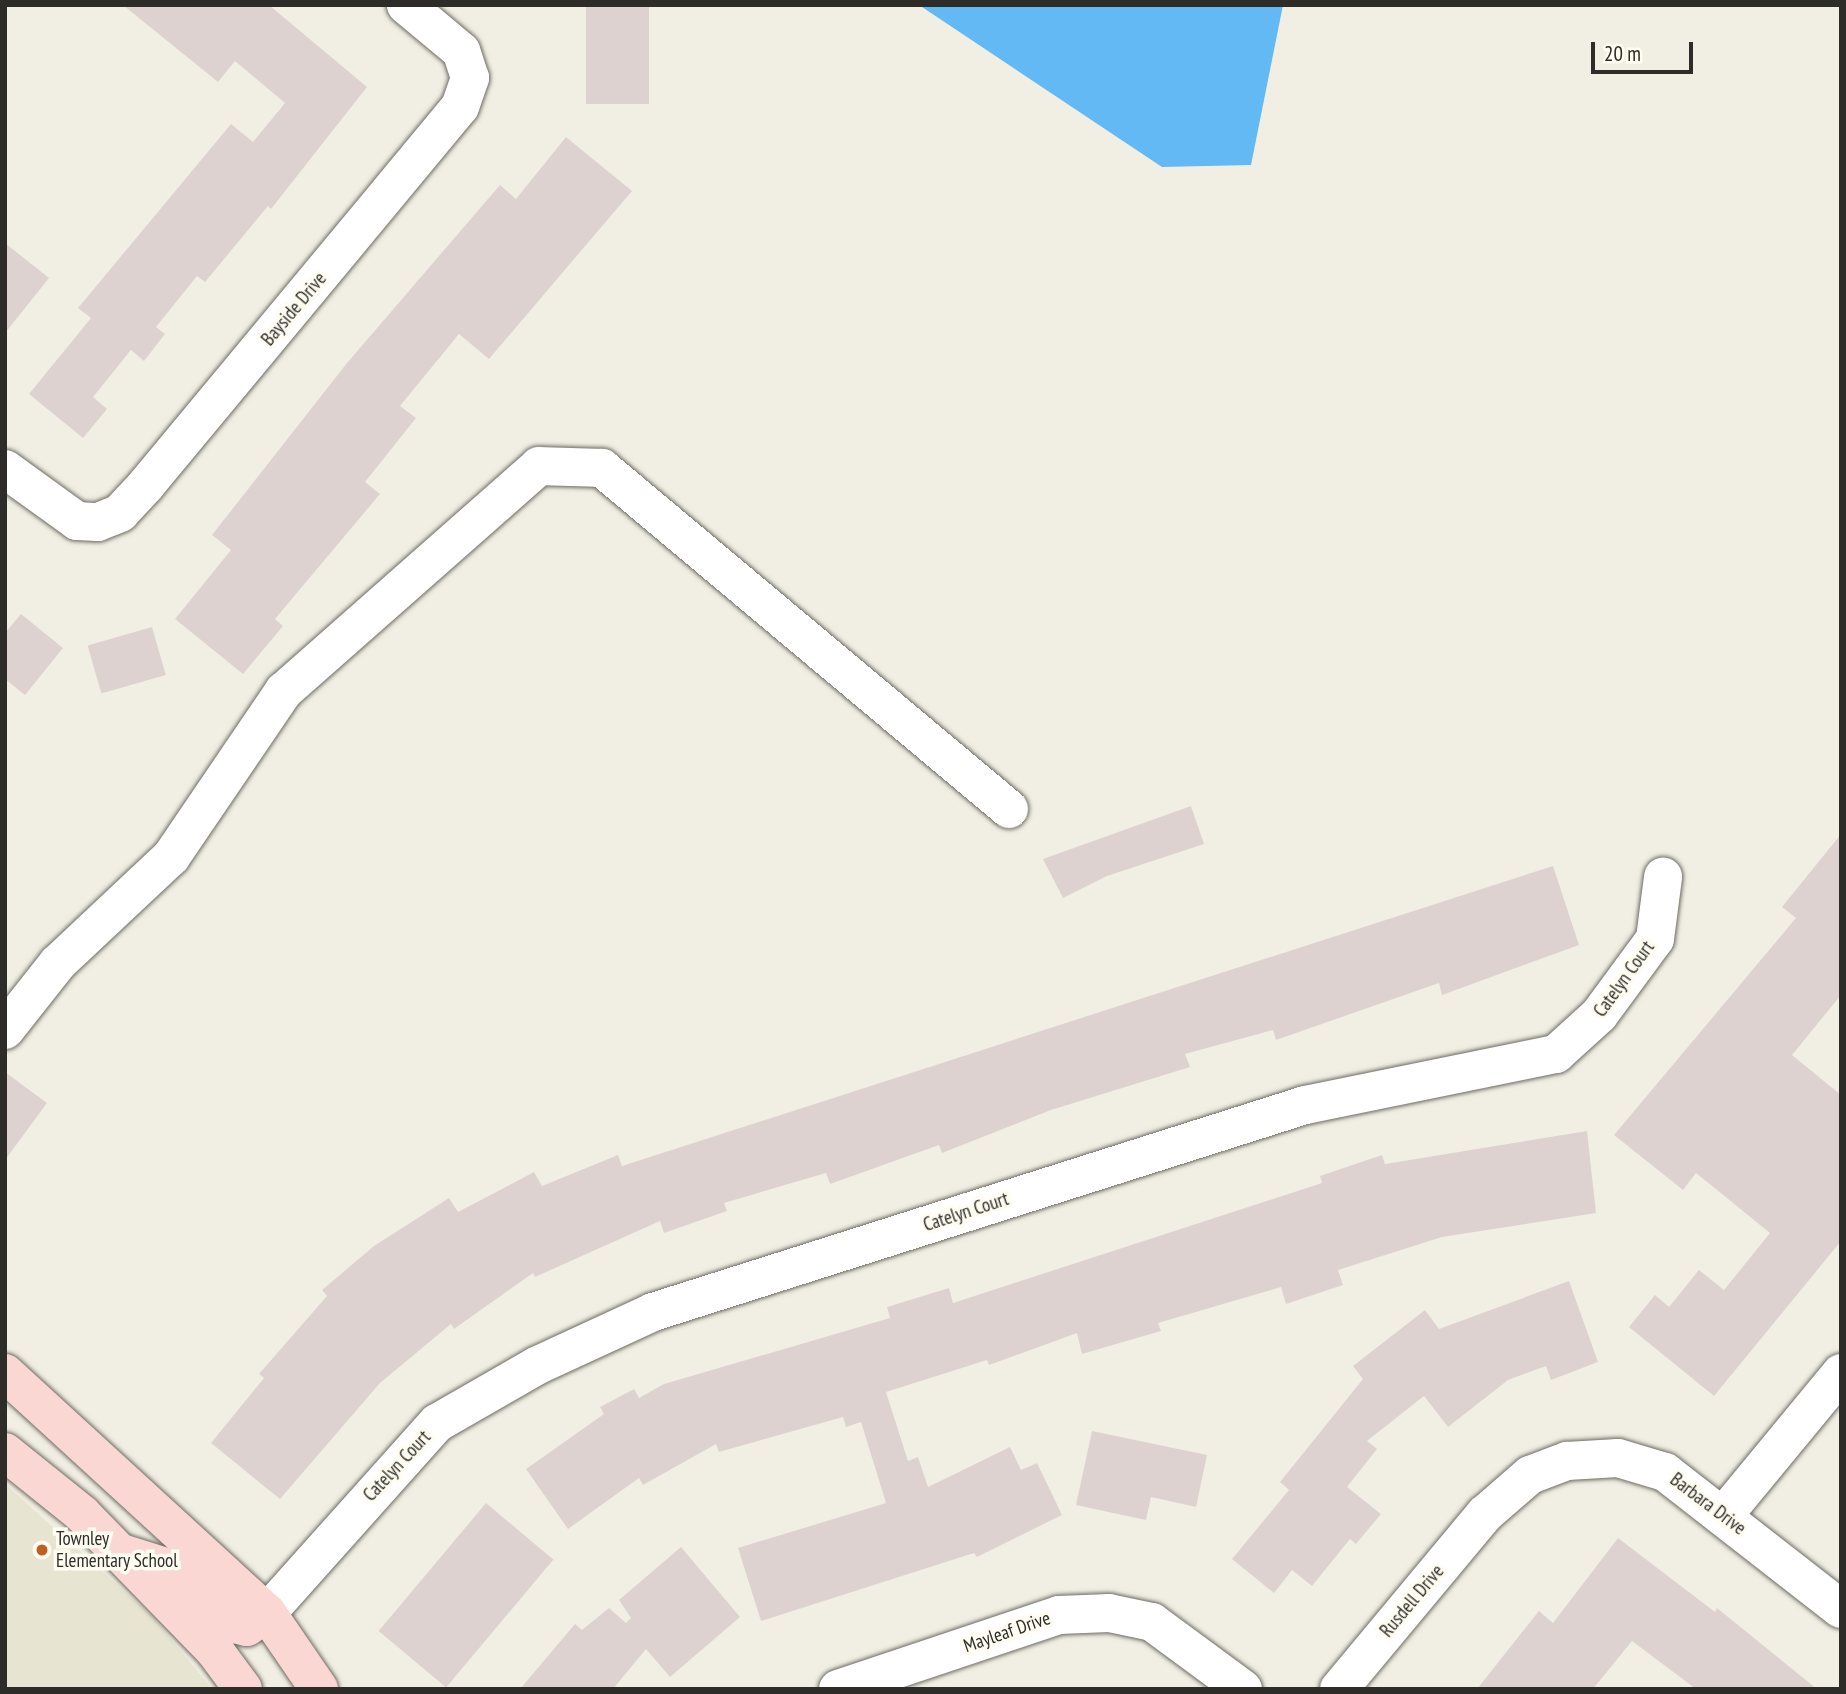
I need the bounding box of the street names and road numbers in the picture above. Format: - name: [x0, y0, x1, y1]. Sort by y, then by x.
- street label: Bayside Drive: [257, 268, 331, 350]
- street label: Catelyn Court: [1589, 937, 1659, 1021]
- street label: Catelyn Court: [920, 1187, 1012, 1237]
- street label: Catelyn Court: [359, 1426, 435, 1506]
- street label: Barbara Drive: [1666, 1468, 1750, 1540]
- street label: Rusdell Drive: [1375, 1560, 1449, 1642]
- street label: Mayleaf Drive: [961, 1607, 1053, 1657]

